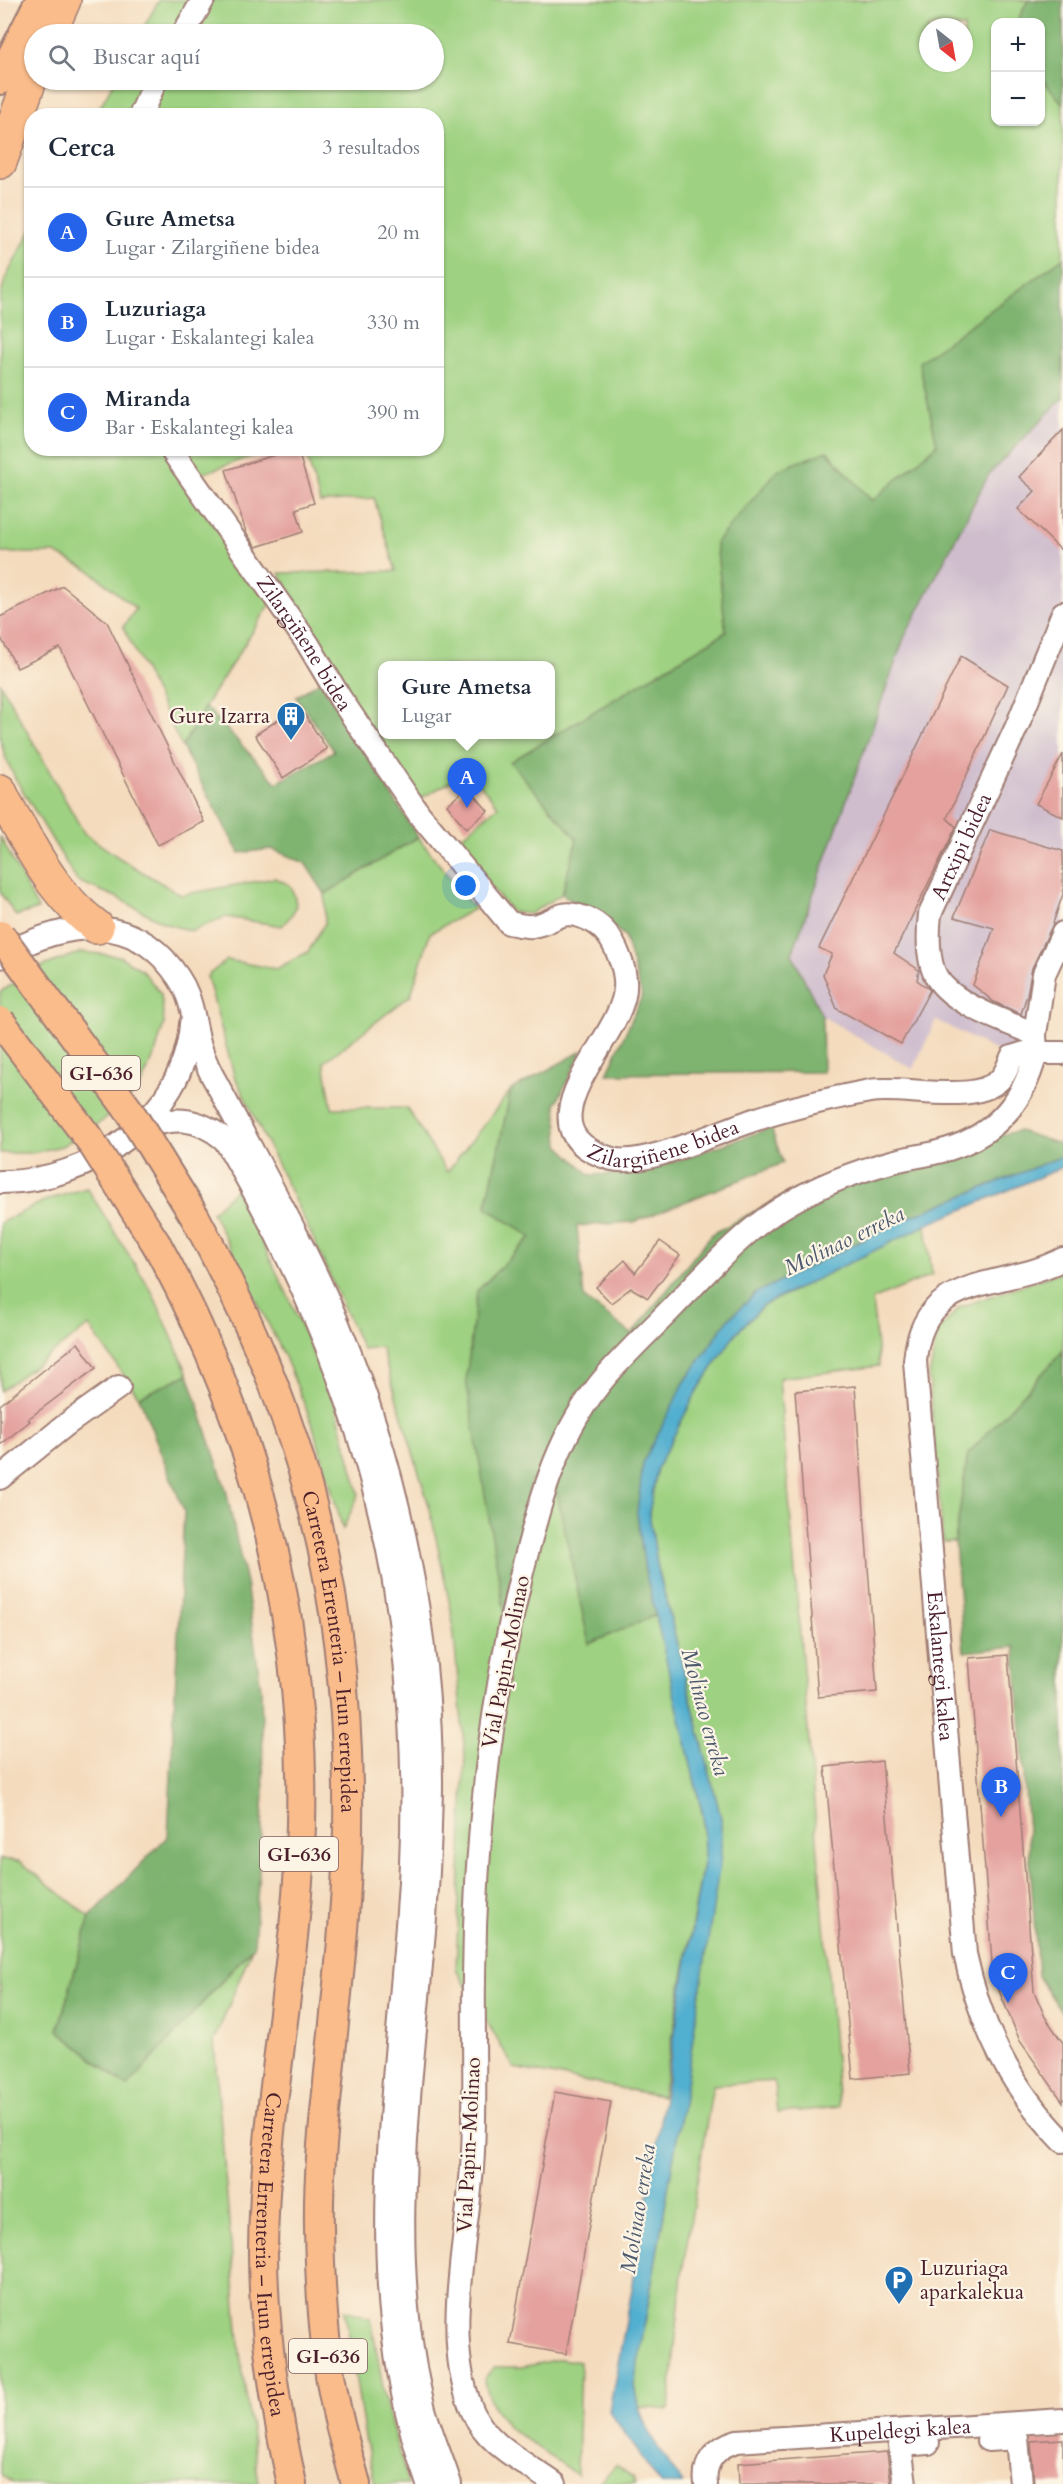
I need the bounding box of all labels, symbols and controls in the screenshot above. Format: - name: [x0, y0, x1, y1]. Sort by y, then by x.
- north arrow: [919, 18, 973, 72]
- map controls: [991, 18, 1045, 126]
- button: +: [991, 18, 1045, 72]
- search box: [24, 24, 444, 90]
- icon: search: [45, 41, 78, 74]
- text: Buscar aquí: [93, 42, 200, 72]
- button: −: [991, 72, 1045, 126]
- text: Cerca: [48, 130, 115, 165]
- text: 3 resultados: [322, 134, 420, 161]
- text: Gure Ametsa: [105, 204, 235, 234]
- text: A: [60, 219, 75, 246]
- text: 20 m: [377, 219, 420, 246]
- text: Lugar · Zilargiñene bidea: [105, 234, 320, 261]
- text: Luzuriaga: [105, 294, 206, 324]
- text: B: [60, 309, 75, 336]
- text: 330 m: [367, 309, 420, 336]
- text: Lugar · Eskalantegi kalea: [105, 324, 314, 351]
- text: Miranda: [105, 384, 191, 414]
- text: C: [60, 399, 75, 426]
- text: 390 m: [367, 399, 420, 426]
- text: Bar · Eskalantegi kalea: [105, 414, 294, 441]
- street label: Zilargiñene bidea: [250, 570, 359, 717]
- popup: [378, 661, 555, 739]
- text: Gure Ametsa: [401, 672, 532, 702]
- building icon: Gure Izarra: [275, 700, 307, 742]
- place label: Gure Izarra: [169, 702, 270, 731]
- text: Lugar: [401, 702, 452, 729]
- pin: A: [448, 758, 486, 808]
- street label: Artxipi bidea: [924, 788, 999, 905]
- your location: [451, 871, 480, 900]
- road number: GI-636: [62, 1056, 140, 1090]
- street label: Zilargiñene bidea: [582, 1112, 743, 1175]
- water label: Molinao erreka: [779, 1199, 910, 1283]
- street label: Carretera Errenteria – Irun errepidea: [295, 1487, 363, 1813]
- street label: Vial Papin-Molinao: [475, 1573, 537, 1751]
- street label: Eskalantegi kalea: [920, 1590, 961, 1742]
- water label: Molinao erreka: [674, 1645, 736, 1779]
- pin: B: [982, 1768, 1020, 1817]
- road number: GI-636: [260, 1837, 338, 1871]
- pin: C: [988, 1954, 1028, 2003]
- street label: Vial Papin-Molinao: [450, 2056, 488, 2234]
- street label: Carretera Errenteria – Irun errepidea: [248, 2091, 293, 2419]
- water label: Molinao erreka: [613, 2142, 663, 2276]
- place label: Luzuriaga aparkalekua: [920, 2254, 1024, 2307]
- parking icon: Luzuriaga aparkalekua: [883, 2264, 915, 2306]
- road number: GI-636: [289, 2339, 367, 2373]
- street label: Kupeldegi kalea: [829, 2411, 972, 2450]

